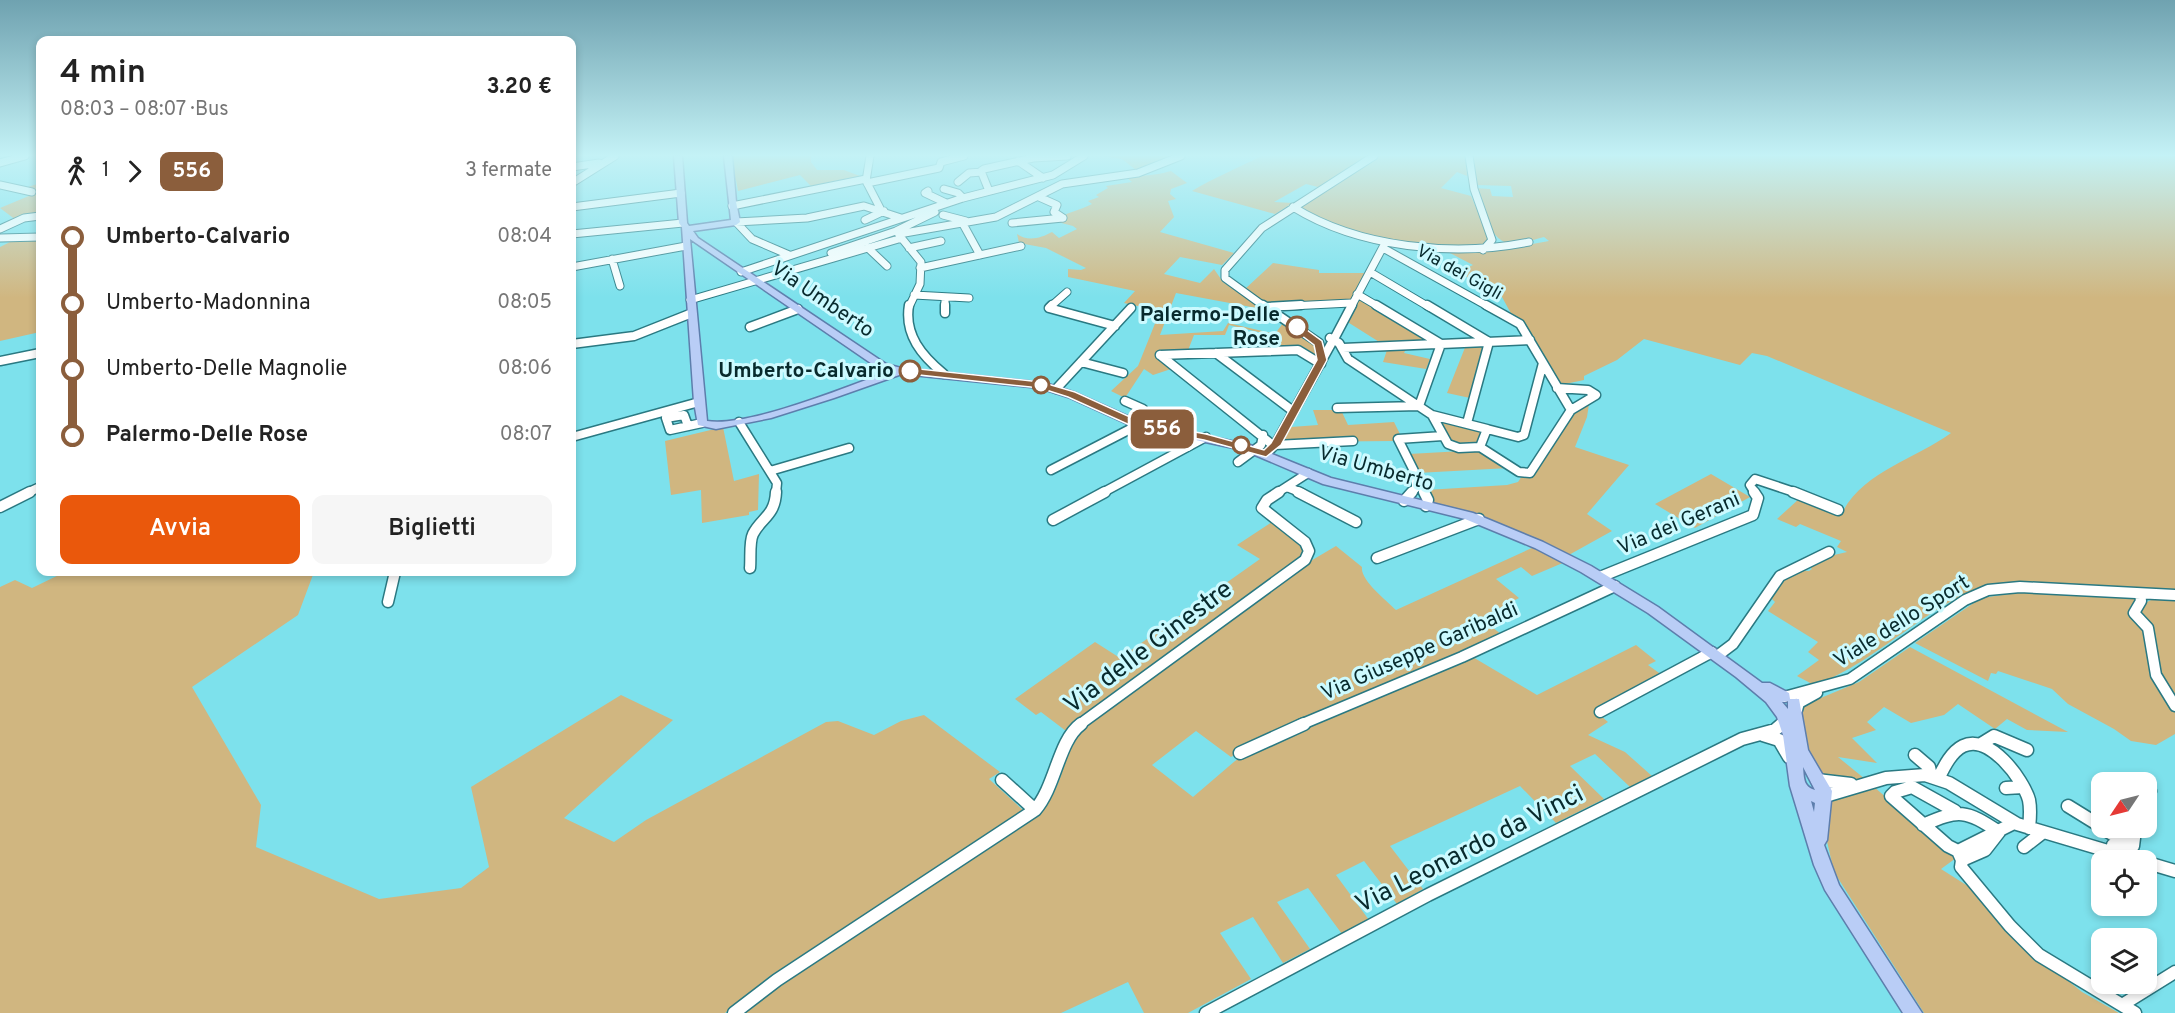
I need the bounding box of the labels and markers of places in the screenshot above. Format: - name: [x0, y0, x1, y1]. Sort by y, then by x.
- place label: Palermo-Delle Rose: [1140, 302, 1280, 353]
- marker: Palermo-Delle Rose: [1286, 316, 1308, 338]
- place label: Umberto-Calvario: [718, 358, 894, 385]
- marker: Umberto-Calvario: [899, 360, 921, 382]
- unlabelled marker: [1032, 376, 1050, 394]
- unlabelled marker: [1232, 436, 1250, 454]

